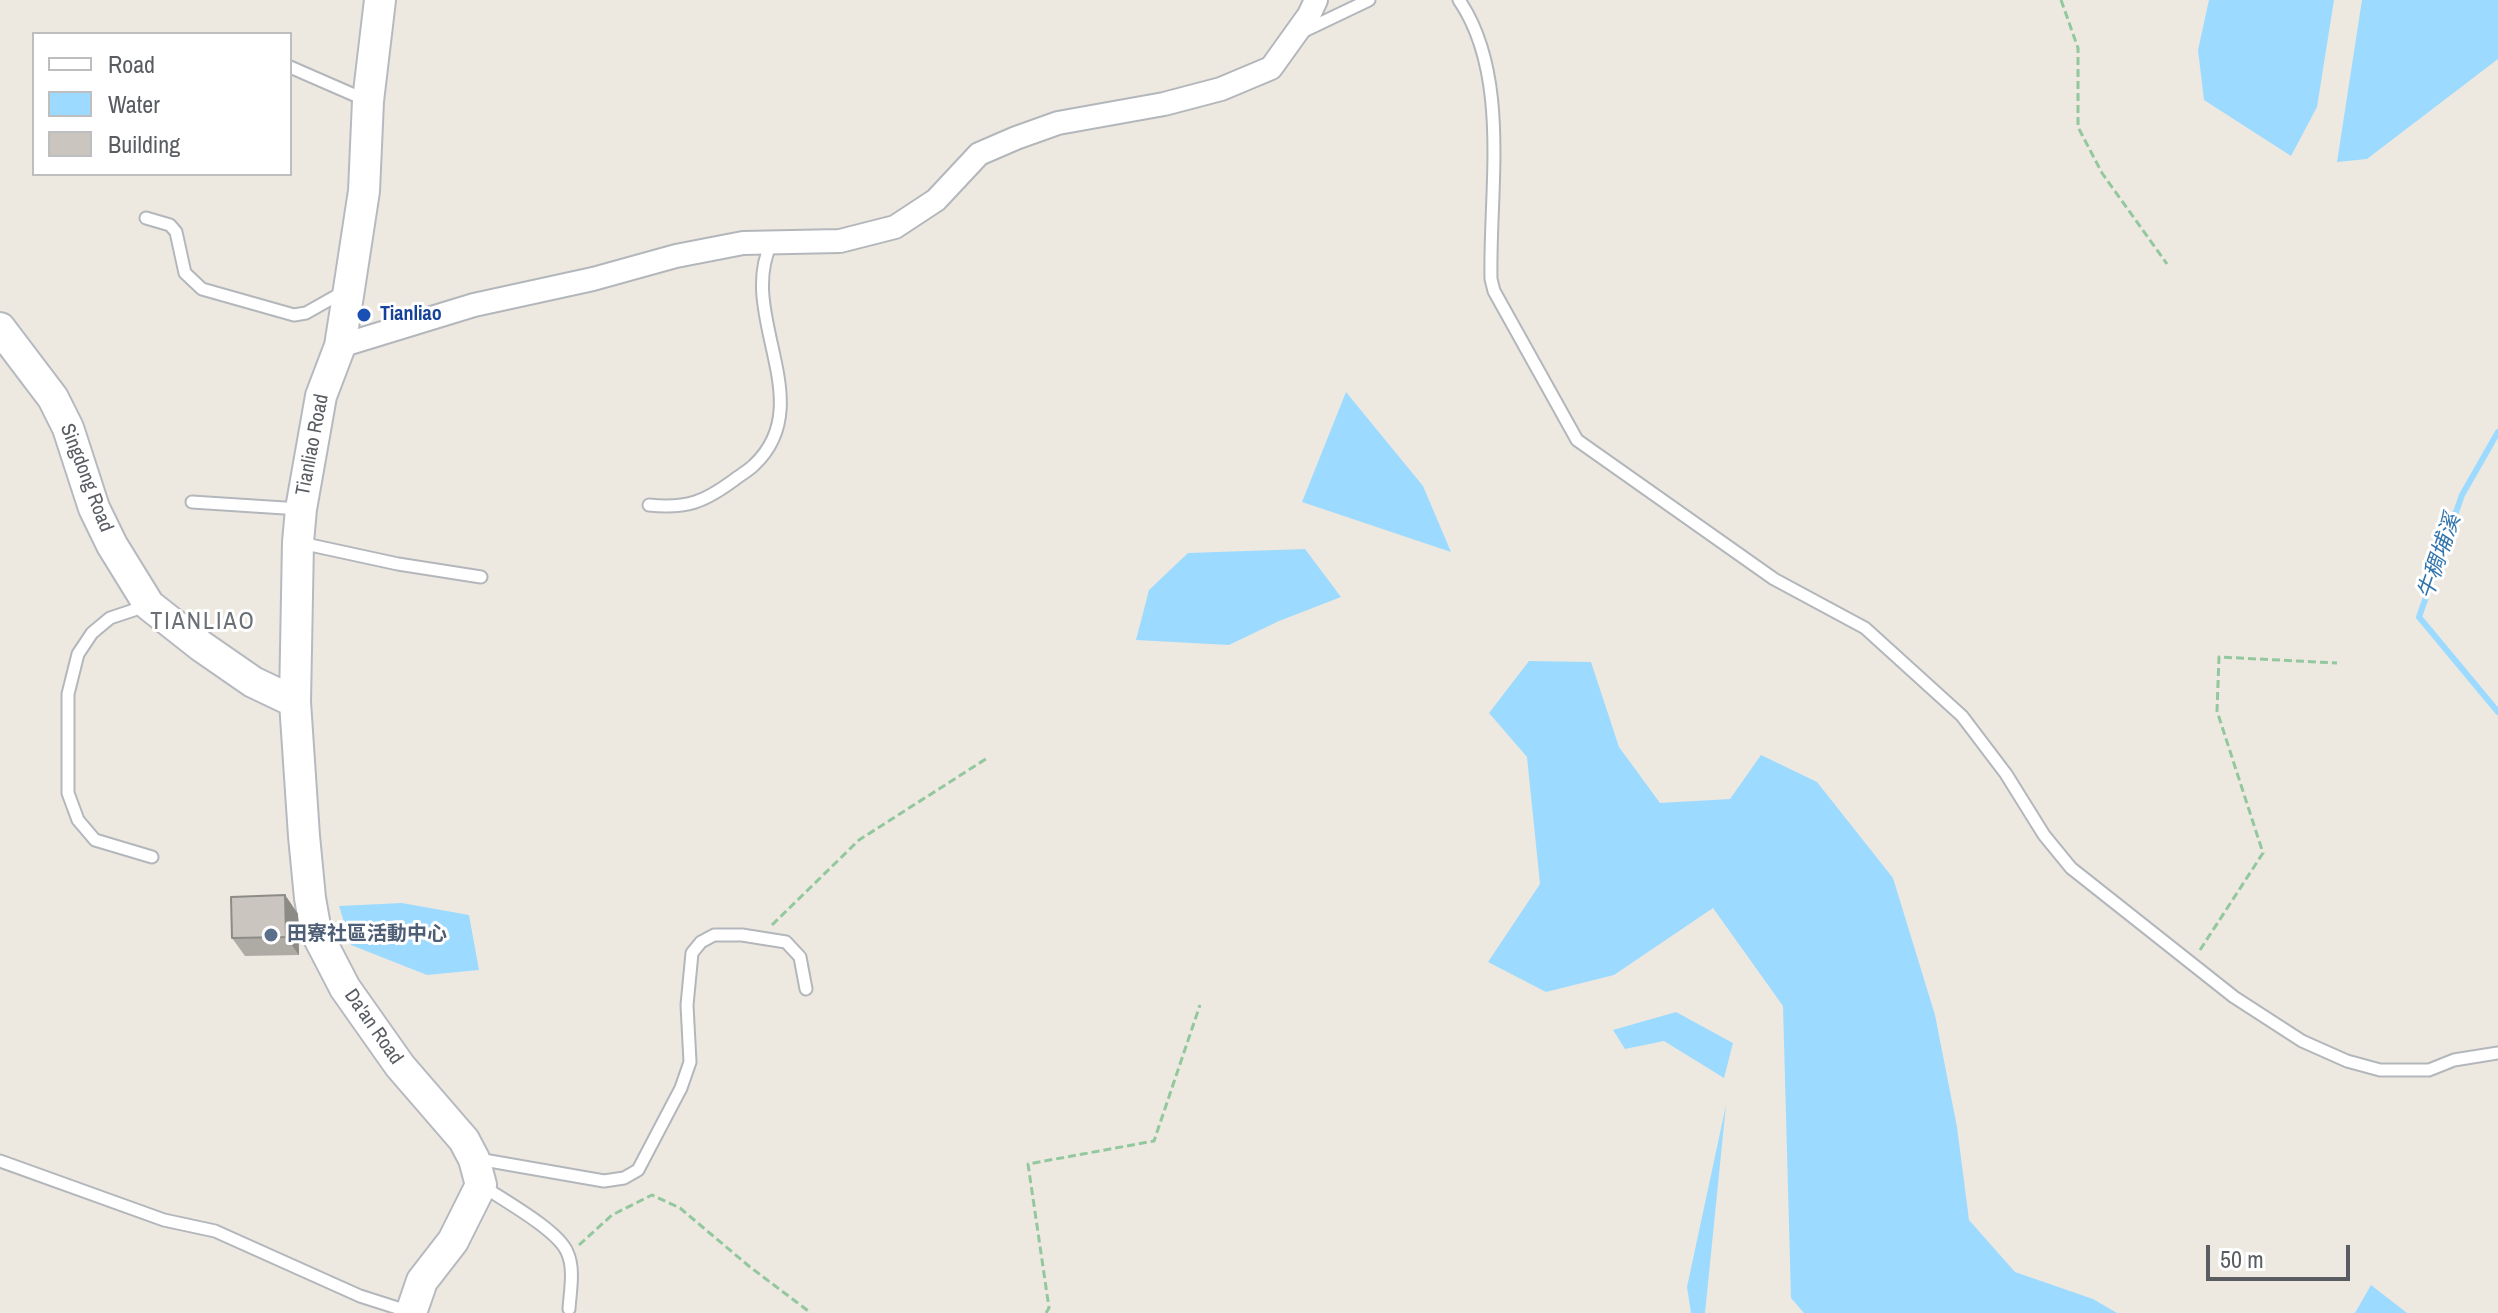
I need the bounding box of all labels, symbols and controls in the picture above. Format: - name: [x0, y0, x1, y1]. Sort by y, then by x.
- legend: [32, 32, 292, 176]
- text: Road: [108, 48, 155, 80]
- text: Water: [108, 88, 160, 120]
- text: Building: [108, 128, 180, 160]
- place label: Tianliao: [380, 303, 442, 327]
- marker: Tianliao: [355, 306, 373, 324]
- street label: Tianliao Road: [291, 392, 335, 498]
- street label: Singdong Road: [54, 420, 118, 536]
- water label: 牛稠埔溪: [2413, 511, 2467, 603]
- district label: TIANLIAO: [150, 609, 256, 637]
- place label: 田寮社區活動中心: [287, 923, 447, 947]
- marker: 田寮社區活動中心: [262, 926, 280, 944]
- street label: Da'an Road: [338, 985, 408, 1069]
- scale bar: [2210, 1229, 2354, 1279]
- text: 50 m: [2220, 1243, 2264, 1275]

